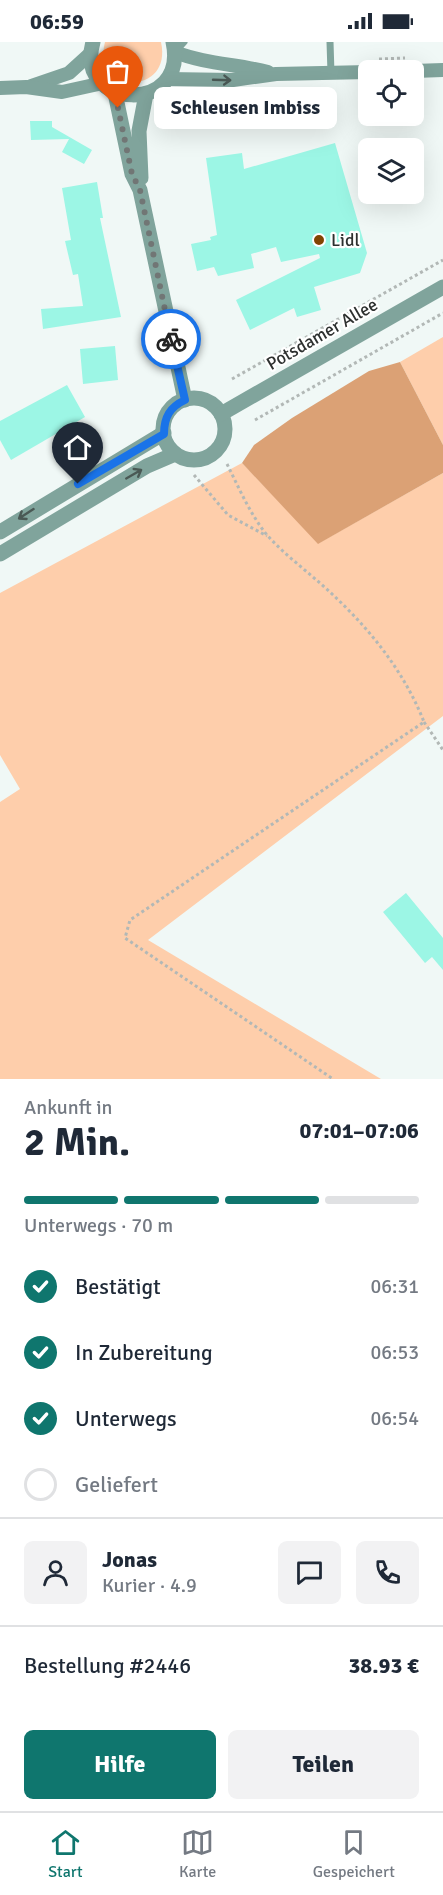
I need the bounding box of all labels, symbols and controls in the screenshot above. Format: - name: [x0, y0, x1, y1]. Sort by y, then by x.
- text: 06:59: [30, 8, 84, 35]
- pin: [92, 46, 143, 108]
- icon: bag: [101, 55, 134, 88]
- map controls: [358, 60, 424, 204]
- button: locate: [358, 60, 424, 126]
- one-way arrow: [212, 74, 232, 86]
- callout: Schleusen Imbiss: [154, 87, 337, 129]
- text: Schleusen Imbiss: [171, 95, 320, 120]
- button: layers: [358, 138, 424, 204]
- place label: Lidl: [331, 229, 360, 251]
- marker: Lidl: [312, 233, 326, 247]
- street label: Potsdamer Allee: [262, 293, 382, 375]
- courier: [141, 309, 201, 369]
- icon: bike: [155, 323, 188, 356]
- pin: [52, 422, 103, 484]
- icon: home: [61, 431, 94, 464]
- one-way arrow: [125, 467, 142, 479]
- one-way arrow: [19, 508, 35, 520]
- text: Ankunft in: [24, 1095, 112, 1120]
- text: 07:01–07:06: [300, 1117, 419, 1144]
- text: 2 Min.: [24, 1118, 130, 1166]
- text: Unterwegs · 70 m: [24, 1213, 173, 1238]
- icon: check: [24, 1270, 57, 1303]
- text: Bestätigt: [75, 1273, 161, 1300]
- text: 06:31: [370, 1274, 419, 1299]
- icon: check: [24, 1336, 57, 1369]
- text: In Zubereitung: [75, 1339, 213, 1366]
- text: 06:53: [370, 1340, 419, 1365]
- icon: check: [24, 1402, 57, 1435]
- text: Unterwegs: [75, 1405, 177, 1432]
- text: 06:54: [370, 1406, 419, 1431]
- text: Geliefert: [75, 1471, 158, 1498]
- button: person: [24, 1541, 87, 1604]
- button: chat: [278, 1541, 341, 1604]
- button: phone: [356, 1541, 419, 1604]
- text: Jonas: [102, 1546, 157, 1573]
- text: Kurier · 4.9: [102, 1573, 197, 1598]
- text: Bestellung #2446: [24, 1652, 191, 1679]
- text: 38.93 €: [348, 1652, 419, 1679]
- button: Hilfe: [24, 1730, 216, 1799]
- button: Teilen: [228, 1730, 419, 1799]
- tab: Start: [48, 1826, 83, 1882]
- tab: Karte: [179, 1826, 216, 1882]
- tab: Gespeichert: [313, 1826, 395, 1882]

